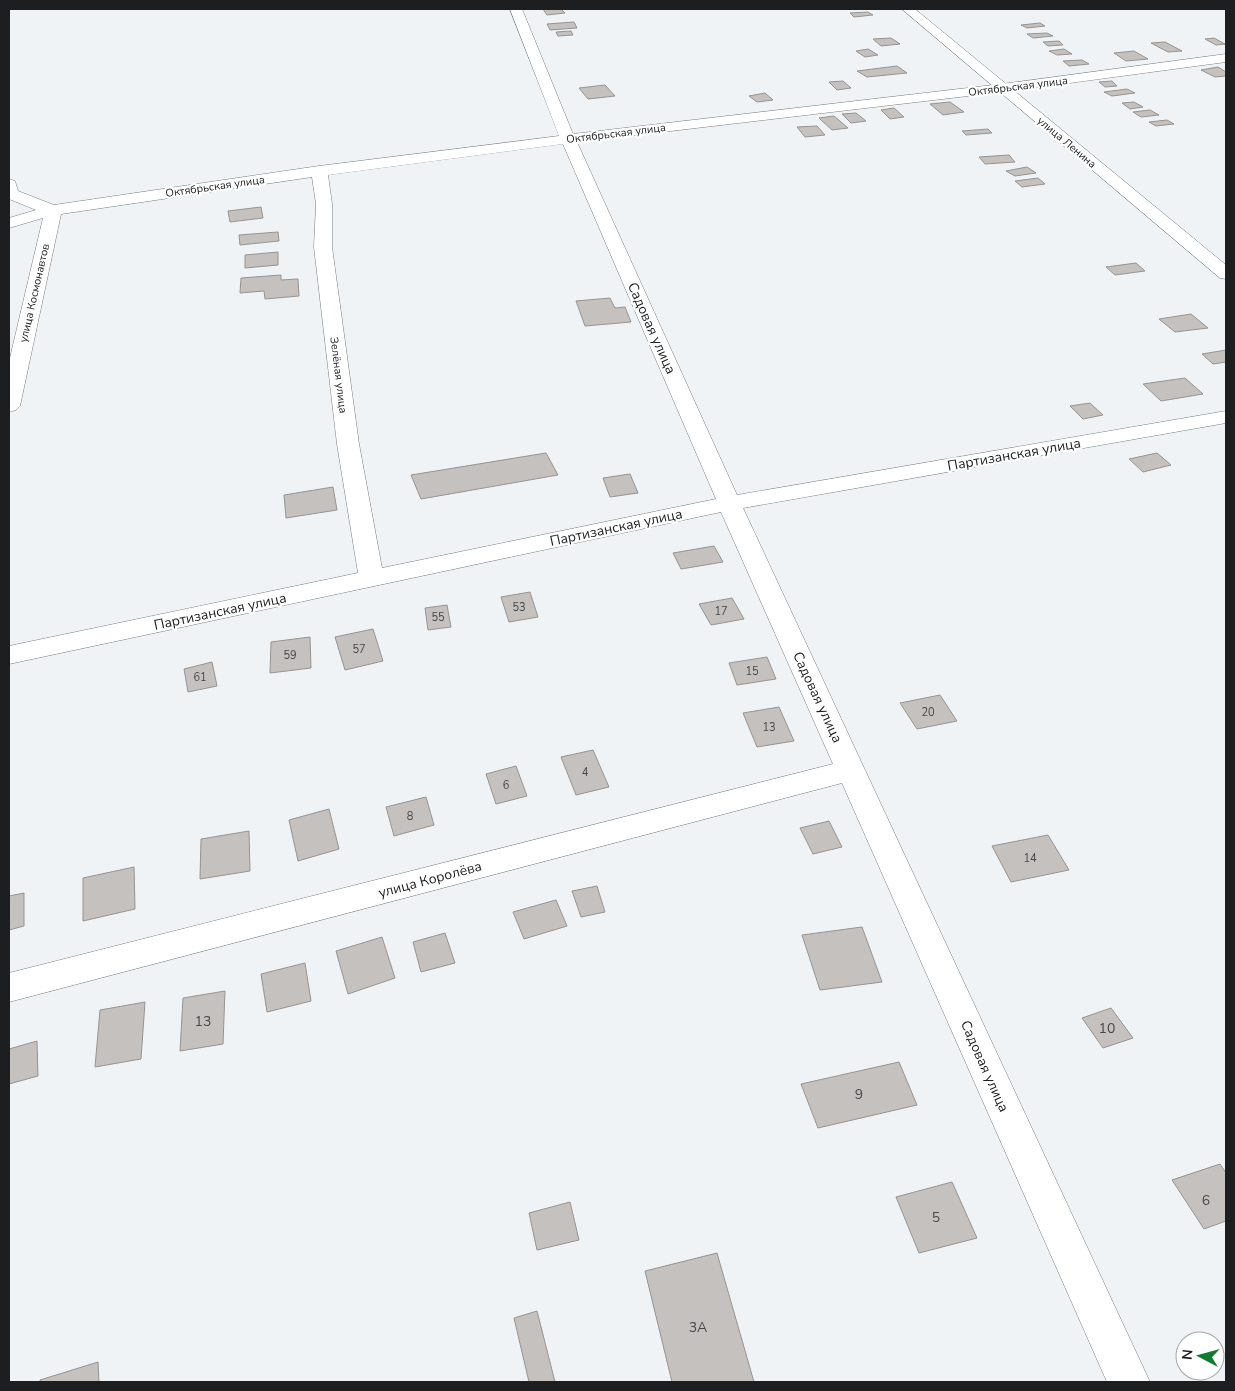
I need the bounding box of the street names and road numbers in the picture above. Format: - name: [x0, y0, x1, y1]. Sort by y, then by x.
- street label: Октябрьская улица: [967, 73, 1069, 100]
- street label: улица Ленина: [1034, 113, 1099, 172]
- street label: Октябрьская улица: [565, 120, 667, 147]
- street label: Октябрьская улица: [164, 172, 266, 201]
- street label: улица Космонавтов: [16, 242, 53, 344]
- street label: Садовая улица: [623, 279, 680, 377]
- street label: Зелёная улица: [326, 336, 351, 414]
- street label: Партизанская улица: [946, 433, 1082, 476]
- street label: Партизанская улица: [548, 504, 684, 551]
- street label: Партизанская улица: [152, 588, 288, 635]
- street label: Садовая улица: [788, 649, 847, 746]
- street label: улица Королёва: [376, 857, 484, 902]
- street label: Садовая улица: [956, 1017, 1013, 1115]

